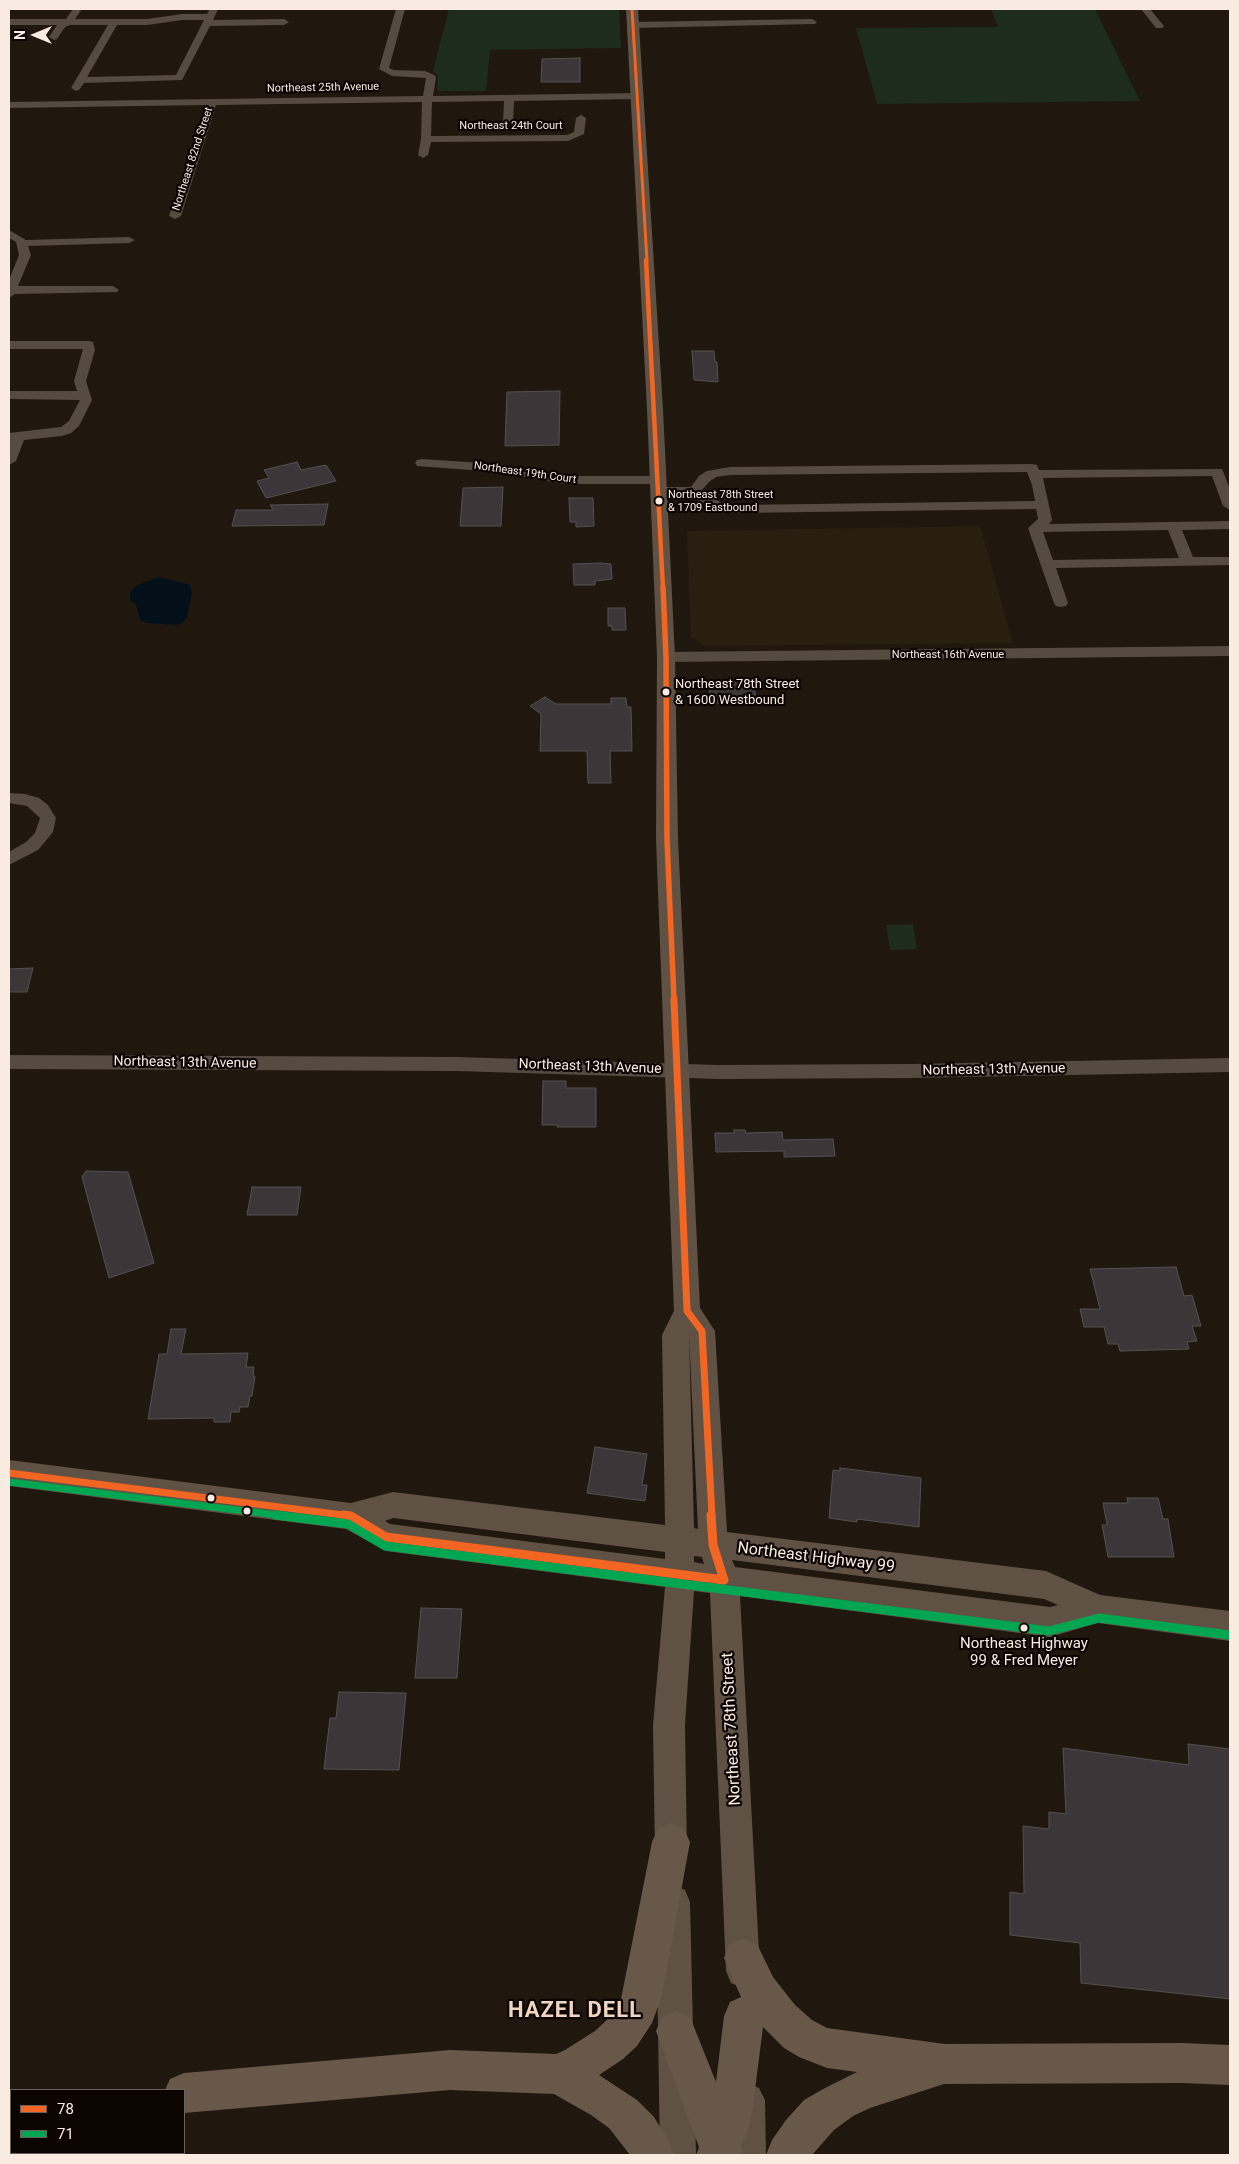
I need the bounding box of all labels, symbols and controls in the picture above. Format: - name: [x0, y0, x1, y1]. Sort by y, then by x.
- north arrow: [10, 10, 60, 60]
- text: N: [12, 30, 28, 40]
- street label: Northeast 25th Avenue: [267, 80, 379, 96]
- street label: Northeast 82nd Street: [170, 106, 216, 212]
- street label: Northeast 24th Court: [459, 119, 563, 133]
- street label: Northeast 19th Court: [473, 459, 577, 487]
- place label: Northeast 78th Street & 1709 Eastbound: [668, 488, 773, 514]
- marker: Northeast 78th Street & 1709 Eastbound: [654, 496, 664, 506]
- street label: Northeast 16th Avenue: [892, 648, 1004, 662]
- place label: Northeast 78th Street & 1600 Westbound: [675, 677, 800, 708]
- marker: Northeast 78th Street & 1600 Westbound: [661, 687, 671, 697]
- street label: Northeast 13th Avenue: [113, 1053, 257, 1073]
- street label: Northeast 13th Avenue: [518, 1056, 662, 1078]
- street label: Northeast 13th Avenue: [922, 1060, 1066, 1080]
- unlabelled marker: [206, 1493, 216, 1503]
- unlabelled marker: [242, 1506, 252, 1516]
- street label: Northeast Highway 99: [736, 1539, 896, 1577]
- marker: Northeast Highway 99 & Fred Meyer: [1019, 1623, 1029, 1633]
- place label: Northeast Highway 99 & Fred Meyer: [960, 1635, 1088, 1670]
- street label: Northeast 78th Street: [718, 1652, 746, 1806]
- district label: HAZEL DELL: [507, 1998, 643, 2024]
- legend: [10, 2089, 185, 2154]
- text: 78: [57, 2100, 74, 2118]
- text: 71: [57, 2125, 74, 2143]

